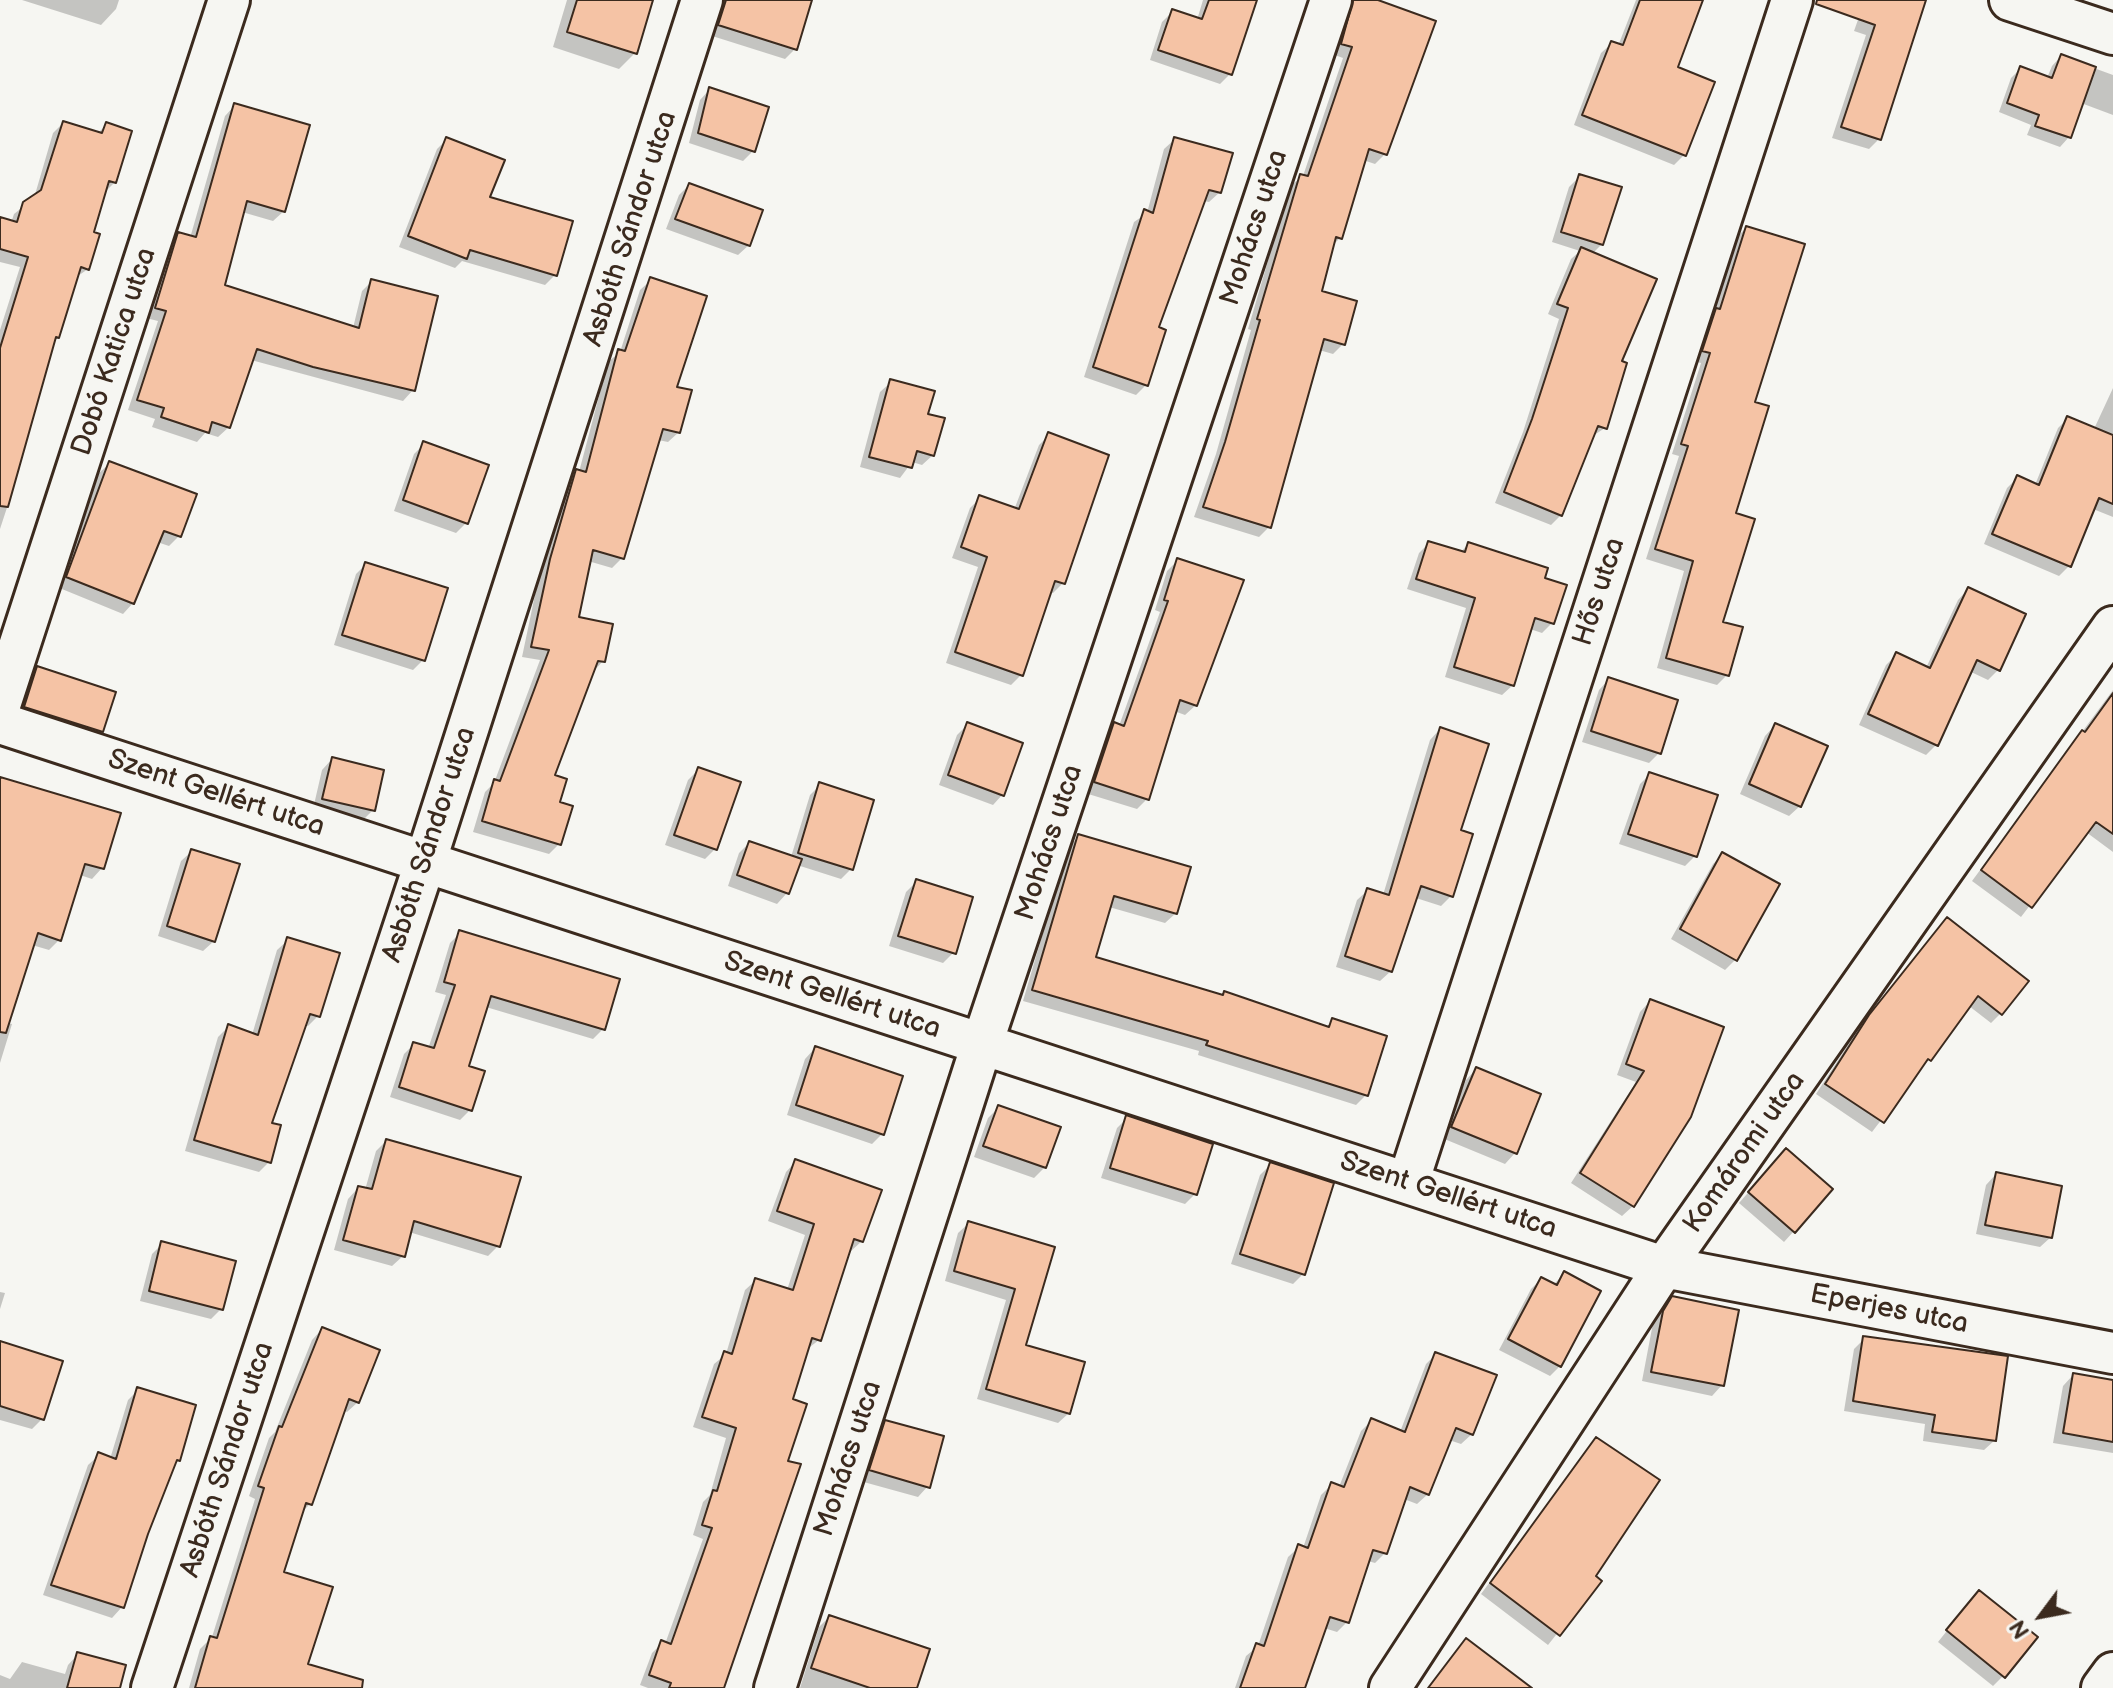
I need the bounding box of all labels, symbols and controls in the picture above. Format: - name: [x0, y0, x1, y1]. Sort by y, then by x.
- street label: Asbóth Sándor utca: [577, 107, 685, 351]
- street label: Mohács utca: [1214, 146, 1296, 310]
- street label: Dobó Katica utca: [66, 244, 164, 460]
- street label: Hős utca: [1567, 534, 1633, 650]
- street label: Asbóth Sándor utca: [376, 723, 484, 967]
- street label: Szent Gellért utca: [103, 743, 329, 845]
- street label: Mohács utca: [1009, 761, 1091, 925]
- street label: Szent Gellért utca: [719, 945, 945, 1047]
- street label: Komáromi utca: [1677, 1066, 1813, 1240]
- street label: Szent Gellért utca: [1335, 1145, 1561, 1247]
- street label: Eperjes utca: [1807, 1278, 1971, 1342]
- street label: Asbóth Sándor utca: [174, 1338, 282, 1582]
- street label: Mohács utca: [808, 1377, 890, 1541]
- north arrow: [2001, 1576, 2081, 1656]
- text: N: [2004, 1615, 2036, 1643]

